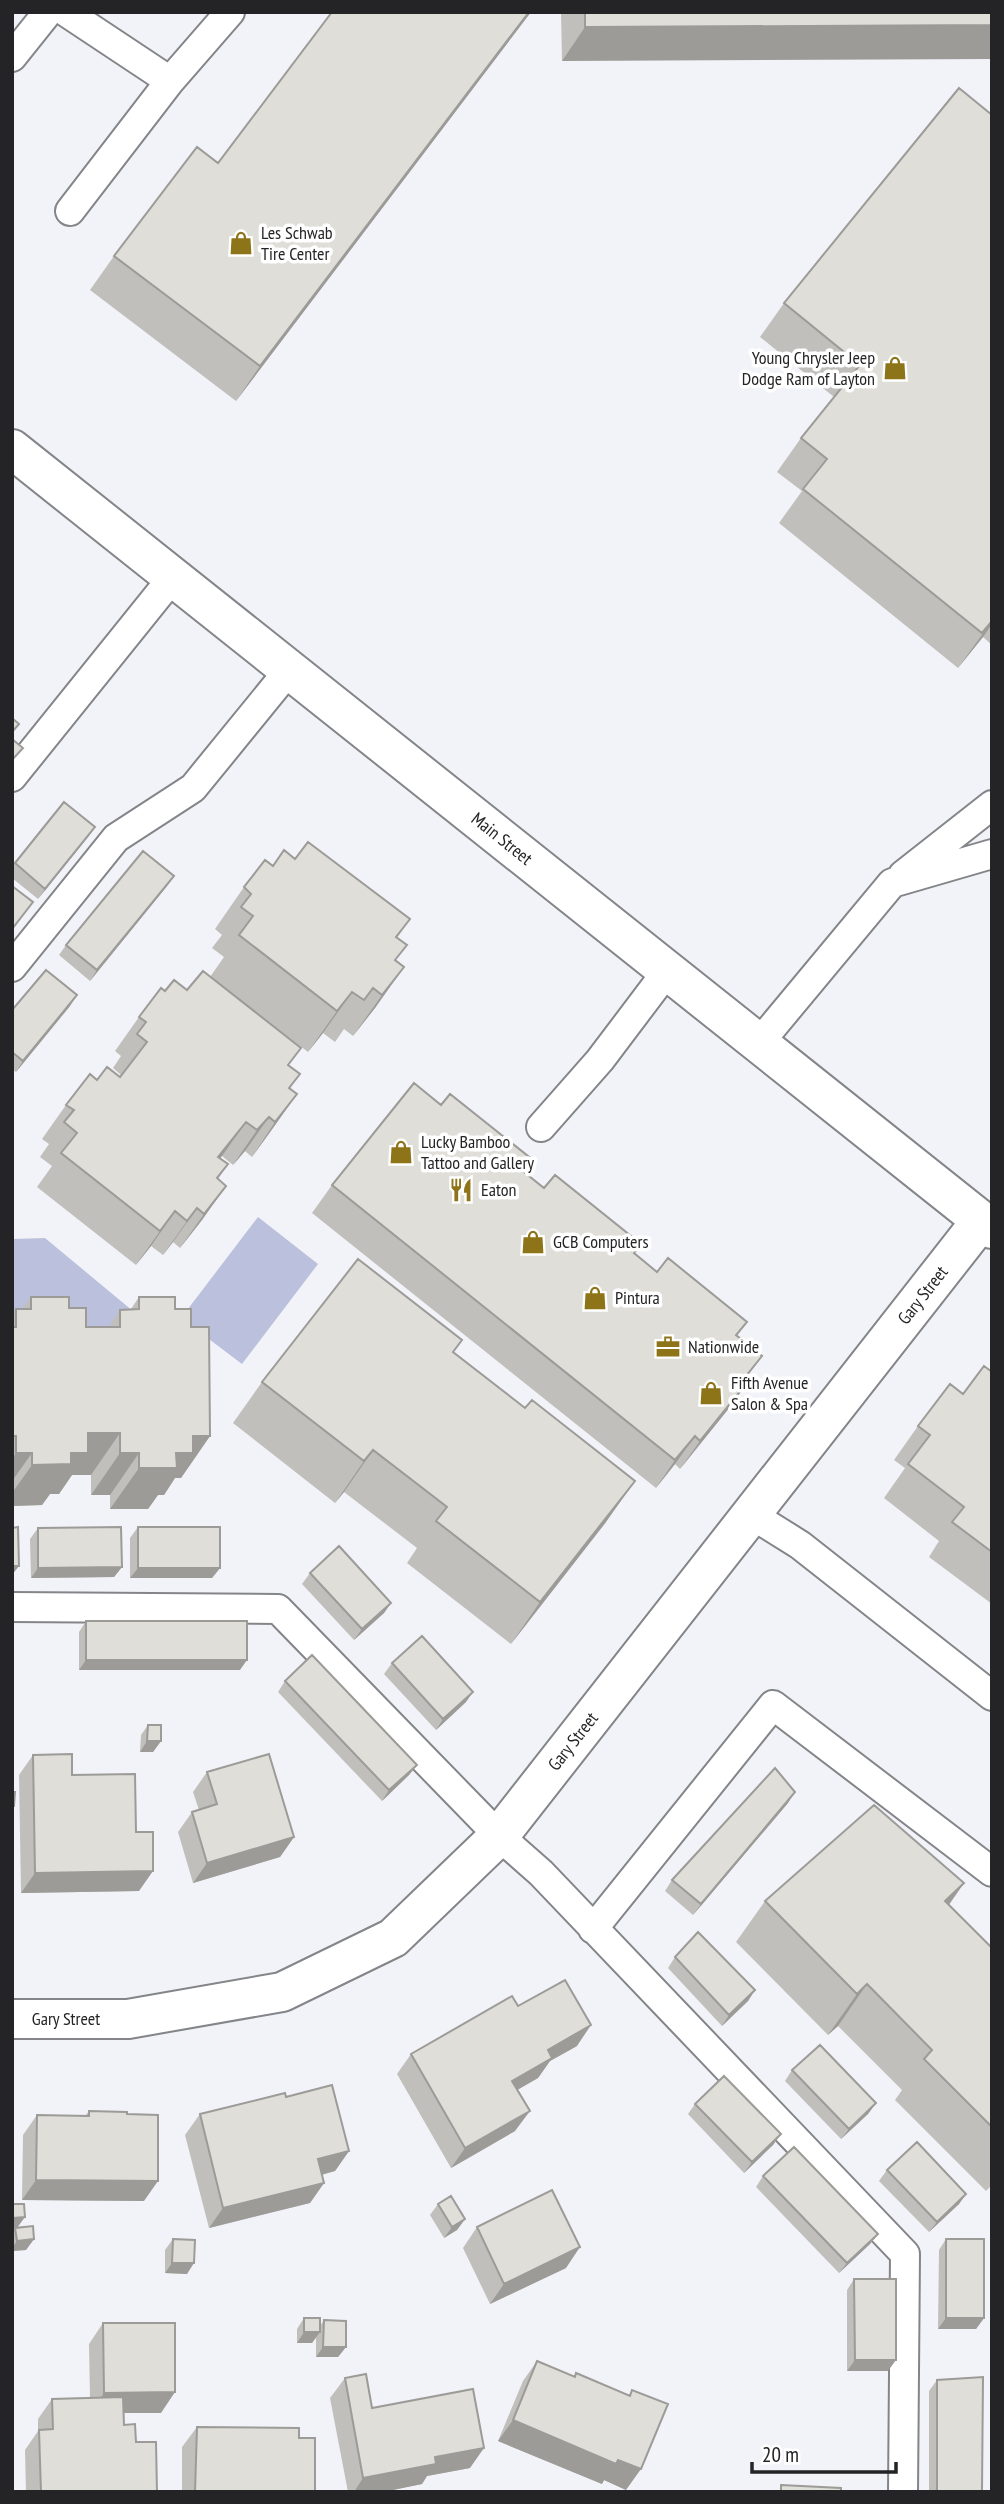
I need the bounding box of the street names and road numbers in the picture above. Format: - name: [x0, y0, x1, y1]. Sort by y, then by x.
- street label: Main Street: [467, 807, 537, 870]
- street label: Gary Street: [892, 1261, 953, 1329]
- street label: Gary Street: [543, 1707, 603, 1775]
- street label: Gary Street: [32, 2007, 100, 2030]

